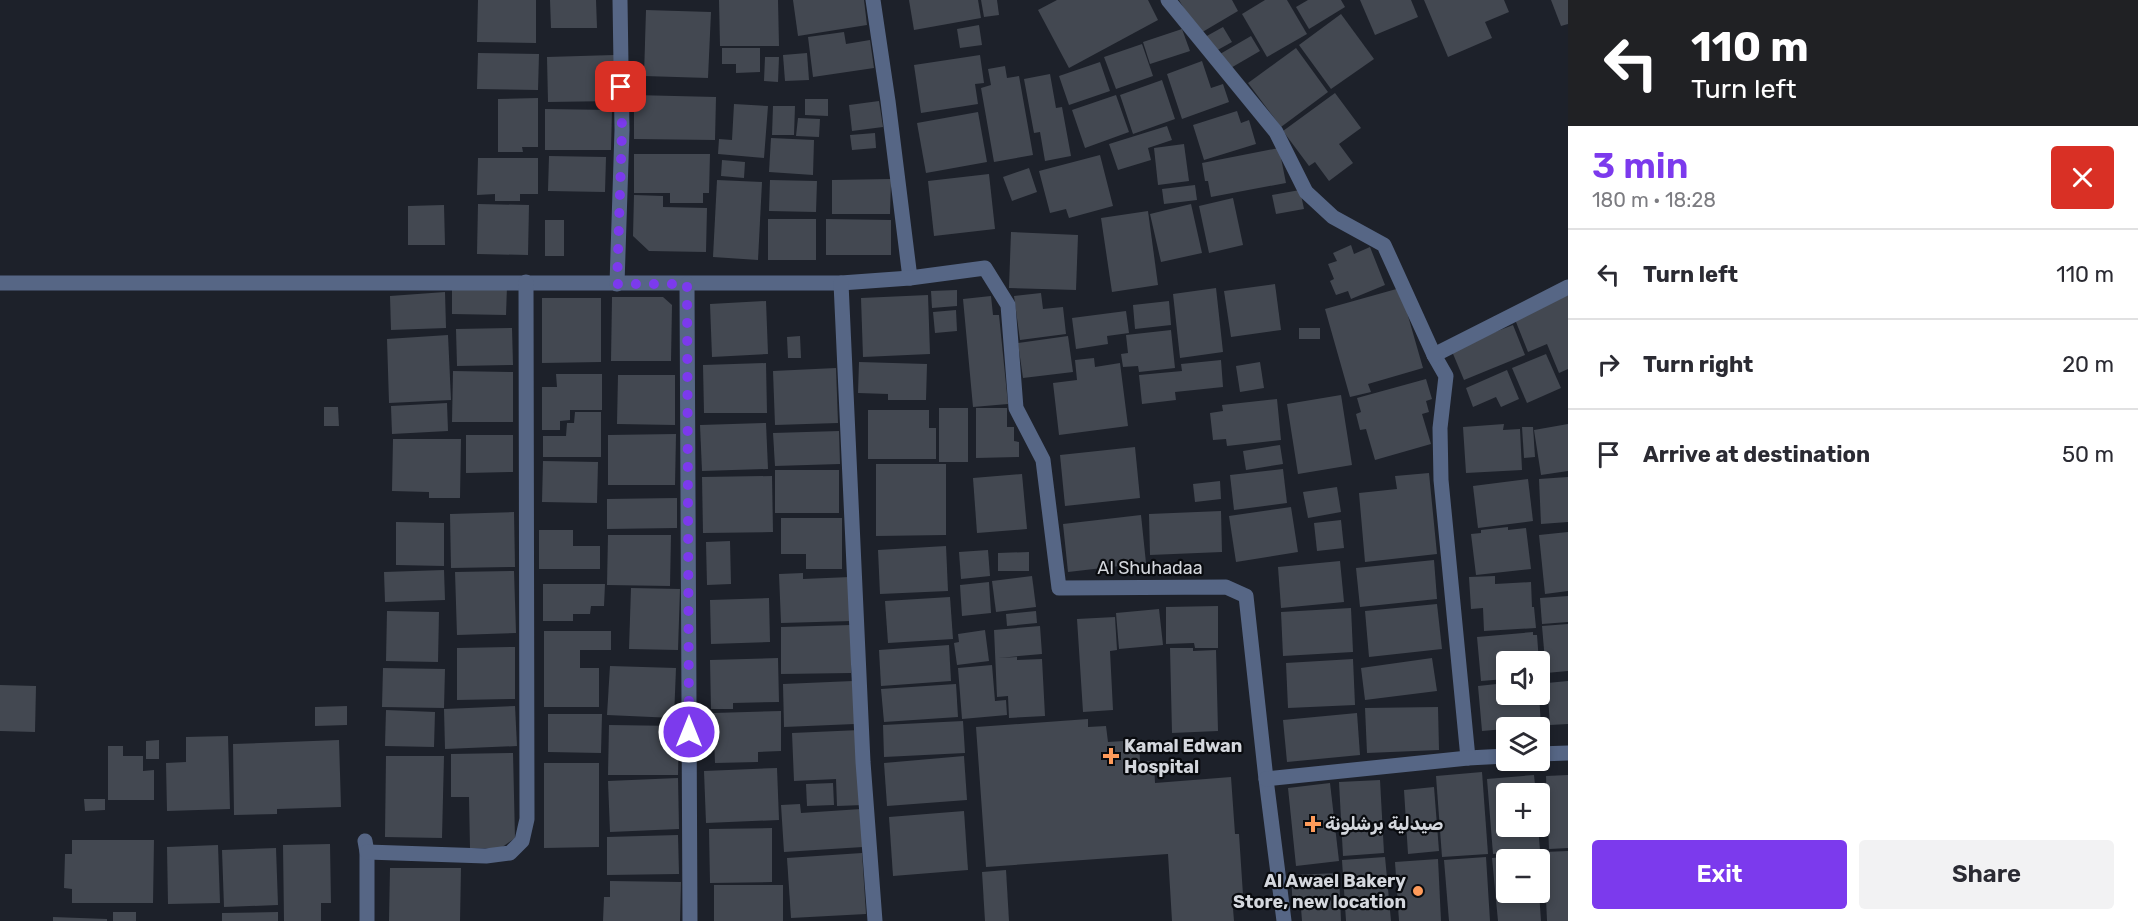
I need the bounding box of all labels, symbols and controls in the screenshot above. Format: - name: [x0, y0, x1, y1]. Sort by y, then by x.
- text: 110 m: [1691, 22, 1809, 72]
- icon: left: [1592, 24, 1670, 102]
- pin: [595, 61, 646, 112]
- icon: arrive: [604, 70, 637, 103]
- text: Turn left: [1691, 73, 1796, 105]
- text: 3 min: [1592, 144, 1689, 187]
- button: close: [2051, 146, 2114, 209]
- text: 180 m · 18:28: [1592, 188, 1716, 212]
- icon: left: [1592, 258, 1625, 291]
- text: Turn left: [1643, 261, 1738, 288]
- text: 110 m: [2056, 261, 2114, 288]
- icon: right: [1592, 348, 1625, 381]
- text: Turn right: [1643, 351, 1753, 378]
- text: 20 m: [2062, 351, 2114, 378]
- icon: arrive: [1592, 438, 1625, 471]
- text: Arrive at destination: [1643, 441, 1870, 468]
- text: 50 m: [2062, 441, 2114, 468]
- street label: Al Shuhadaa: [1097, 557, 1203, 579]
- map controls: [1496, 651, 1550, 903]
- button: sound: [1496, 651, 1550, 705]
- position arrow: [657, 700, 721, 764]
- button: layers: [1496, 717, 1550, 771]
- place label: Kamal Edwan Hospital: [1124, 735, 1242, 778]
- marker: Kamal Edwan Hospital: [1102, 747, 1120, 765]
- button: +: [1496, 783, 1550, 837]
- place label: صيدلية برشلونة: [1325, 813, 1443, 835]
- marker: صيدلية برشلونة: [1306, 817, 1320, 831]
- button: Exit: [1592, 840, 1847, 909]
- button: Share: [1859, 840, 2114, 909]
- button: −: [1496, 849, 1550, 903]
- place label: Al Awael Bakery Store, new location: [1233, 870, 1406, 913]
- marker: Al Awael Bakery Store, new location: [1411, 884, 1425, 898]

